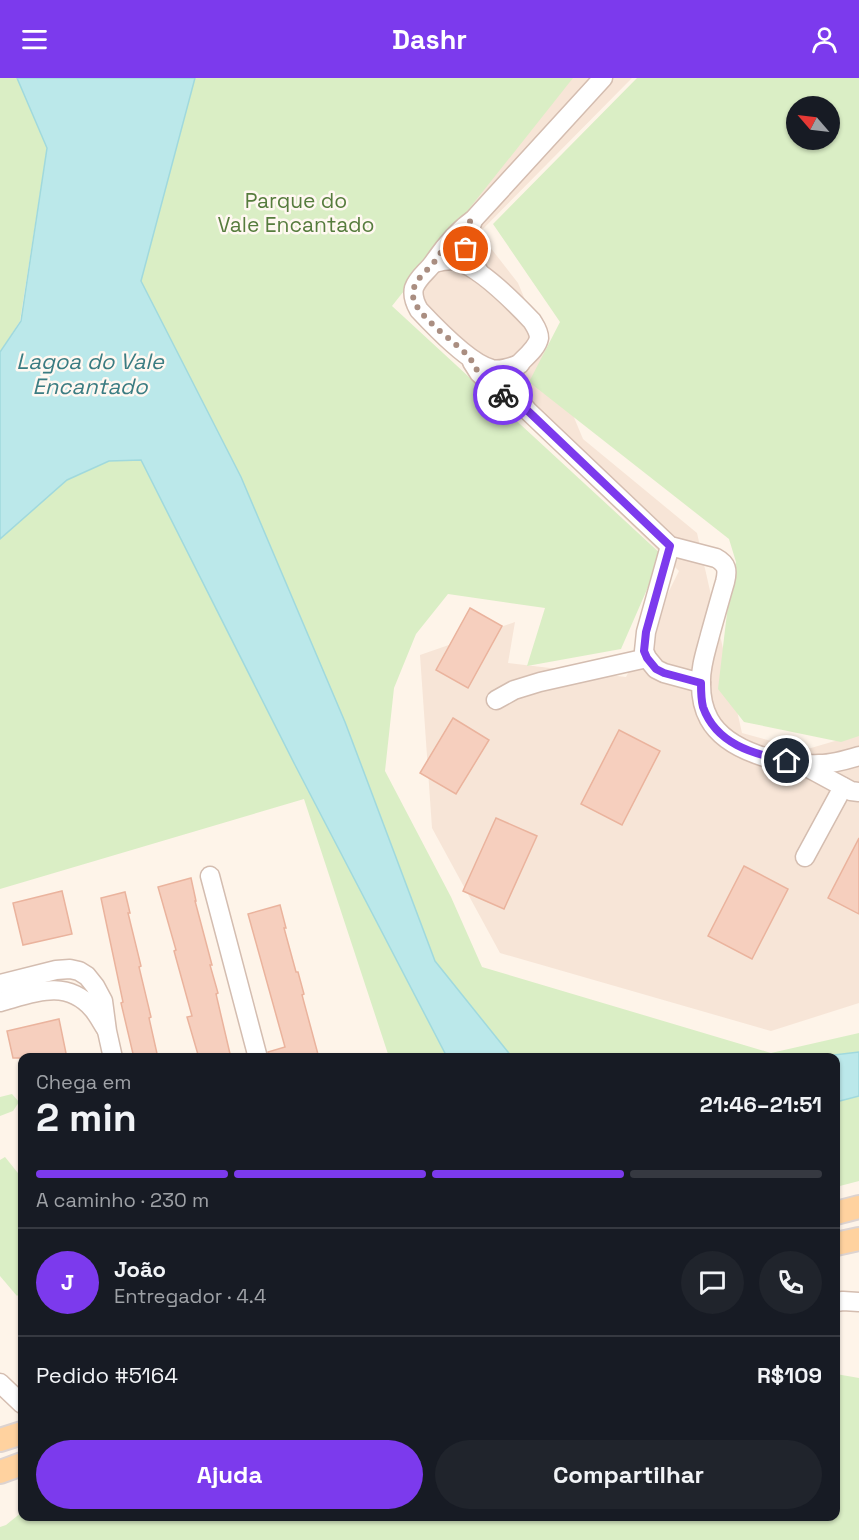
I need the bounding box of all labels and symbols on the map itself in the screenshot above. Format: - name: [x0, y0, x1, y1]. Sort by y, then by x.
- north arrow: [786, 96, 840, 150]
- park label: Parque do Vale Encantado: [217, 187, 375, 238]
- pin: [440, 223, 491, 274]
- water label: Lagoa do Vale Encantado: [16, 347, 165, 400]
- courier: [473, 365, 533, 425]
- pin: [761, 735, 812, 786]

